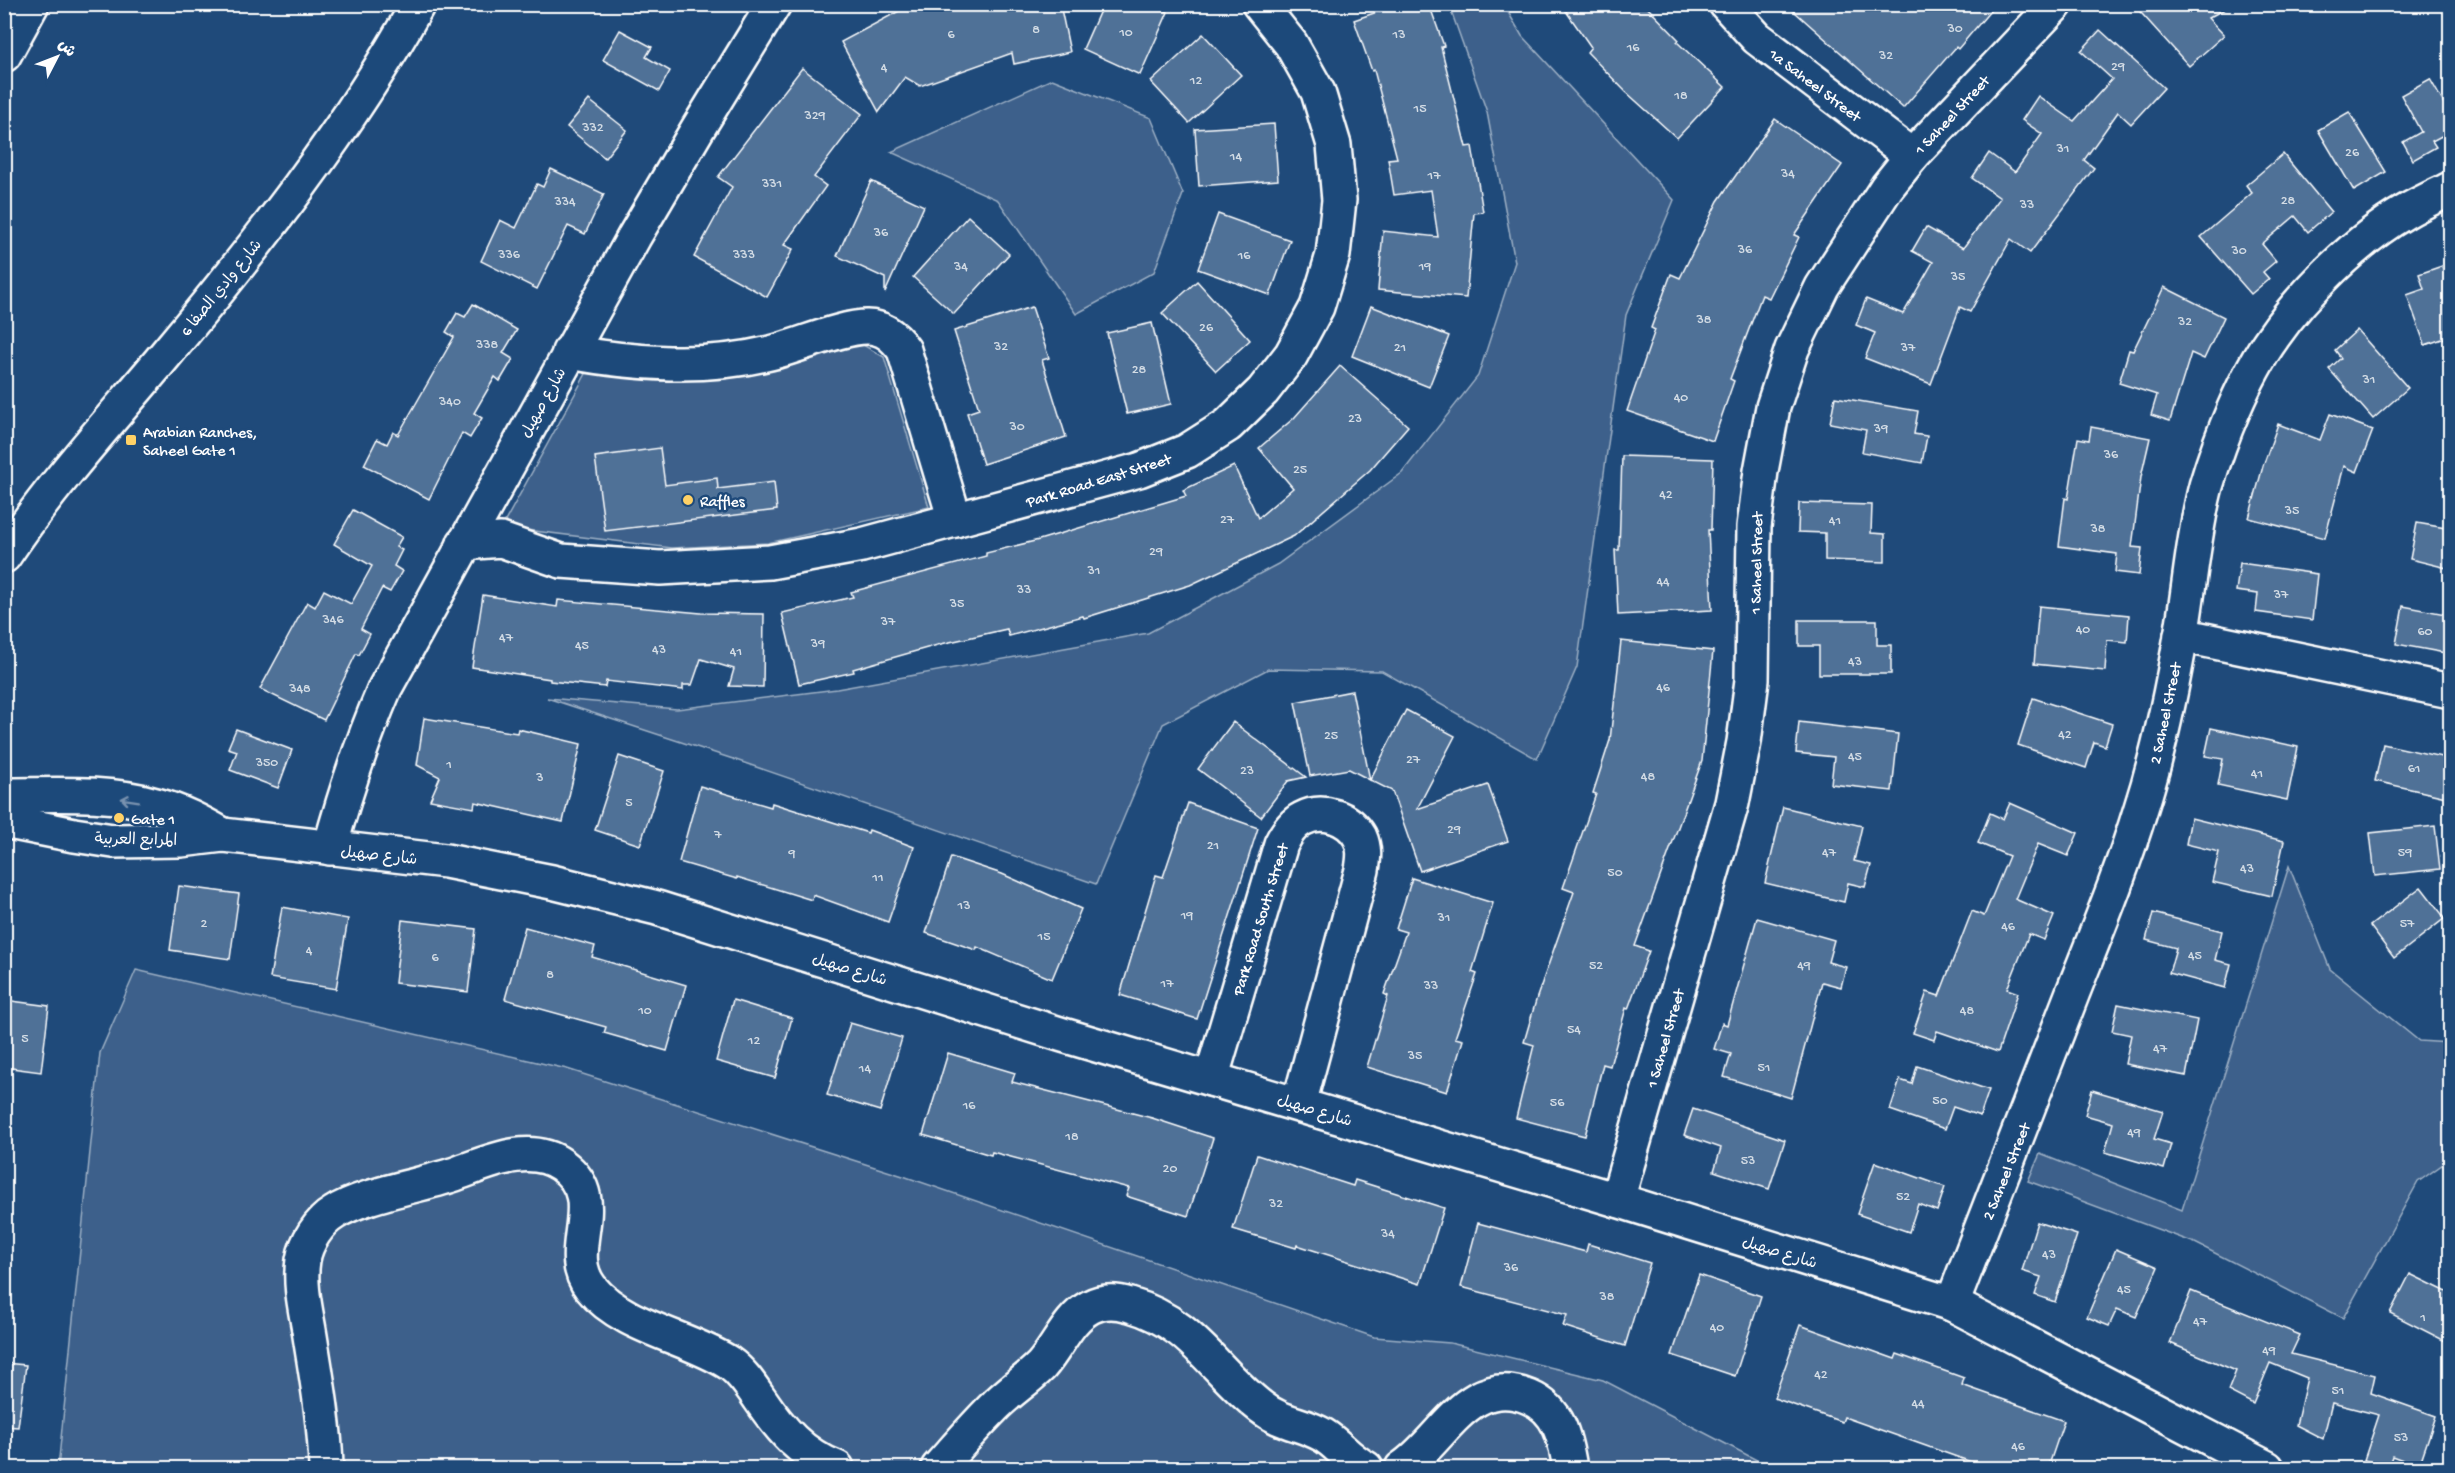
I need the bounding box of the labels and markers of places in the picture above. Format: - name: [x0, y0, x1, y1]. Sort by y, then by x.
- place label: Arabian Ranches, Saheel Gate 1: [143, 425, 257, 462]
- marker: Arabian Ranches, Saheel Gate 1: [124, 433, 138, 447]
- marker: Raffles: [681, 493, 695, 507]
- place label: Raffles: [700, 494, 746, 513]
- marker: Gate 1: [112, 811, 126, 825]
- place label: Gate 1: [131, 812, 175, 831]

